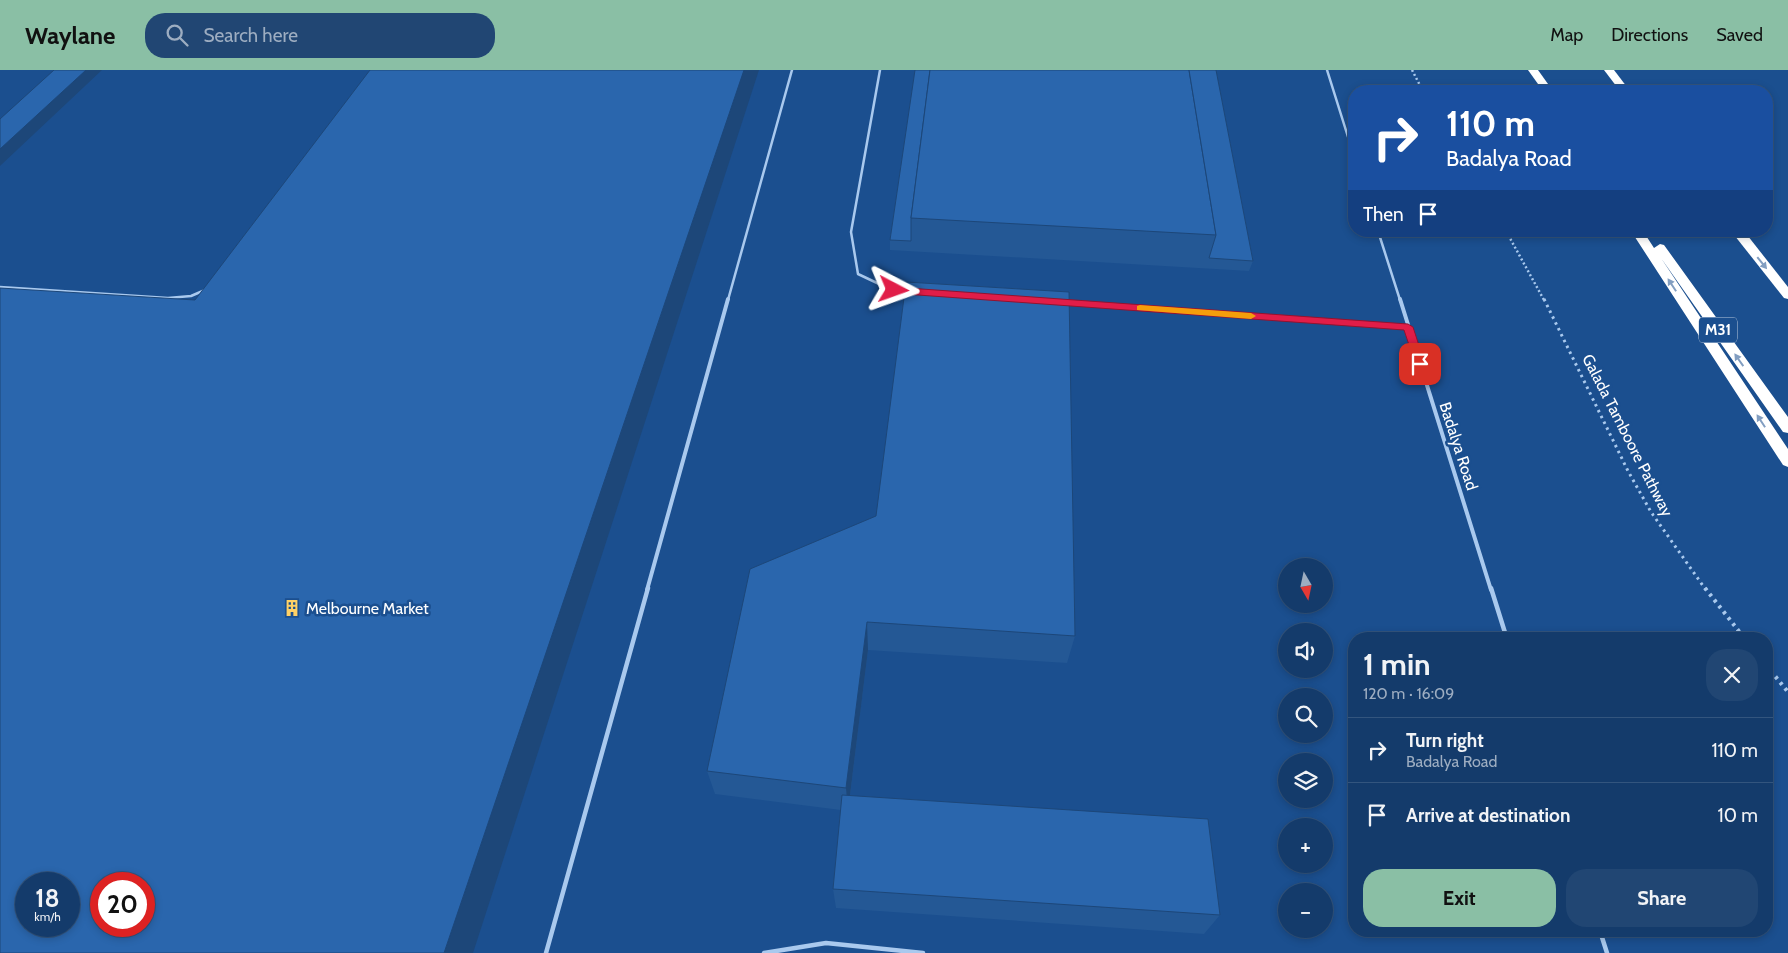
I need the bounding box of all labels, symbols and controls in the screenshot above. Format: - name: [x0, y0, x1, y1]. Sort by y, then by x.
- search box: [145, 13, 495, 58]
- text: Waylane: [25, 21, 115, 50]
- icon: search: [163, 21, 191, 49]
- text: Search here: [203, 24, 298, 47]
- text: Map: [1550, 24, 1583, 46]
- text: Directions: [1611, 24, 1688, 46]
- text: Saved: [1716, 24, 1763, 46]
- text: 110 m: [1446, 102, 1535, 145]
- icon: right: [1363, 105, 1428, 170]
- text: Badalya Road: [1446, 145, 1572, 172]
- icon: arrive: [1414, 200, 1442, 228]
- text: Then: [1363, 203, 1404, 226]
- one-way arrow: [1757, 256, 1768, 269]
- position arrow: [867, 263, 919, 315]
- one-way arrow: [1667, 278, 1677, 291]
- road number: M31: [1699, 318, 1737, 342]
- pin: [1399, 343, 1441, 385]
- icon: arrive: [1406, 350, 1434, 378]
- street label: Galada Tamboore Pathway: [1578, 351, 1677, 520]
- one-way arrow: [1734, 353, 1744, 367]
- street label: Badalya Road: [1435, 400, 1482, 493]
- one-way arrow: [1756, 414, 1766, 427]
- north arrow: [1278, 558, 1332, 612]
- map controls: [1278, 558, 1333, 938]
- building icon: Melbourne Market: [282, 598, 302, 618]
- place label: Melbourne Market: [306, 599, 429, 618]
- button: sound: [1278, 623, 1333, 678]
- text: 1 min: [1363, 646, 1431, 683]
- button: close: [1706, 649, 1758, 701]
- text: 120 m · 16:09: [1363, 684, 1454, 703]
- button: search: [1278, 688, 1333, 743]
- text: Turn right: [1406, 729, 1484, 752]
- icon: right: [1363, 736, 1391, 764]
- text: 110 m: [1711, 739, 1758, 762]
- text: Badalya Road: [1406, 752, 1497, 771]
- button: layers: [1278, 753, 1333, 808]
- icon: arrive: [1363, 801, 1391, 829]
- text: Arrive at destination: [1406, 804, 1570, 827]
- text: 10 m: [1718, 804, 1758, 827]
- button: +: [1278, 818, 1333, 873]
- button: Exit: [1363, 869, 1556, 927]
- button: Share: [1566, 869, 1758, 927]
- speed limit sign: 20: [90, 872, 155, 937]
- text: 18: [35, 883, 60, 913]
- button: −: [1278, 883, 1333, 938]
- text: km/h: [34, 909, 61, 924]

